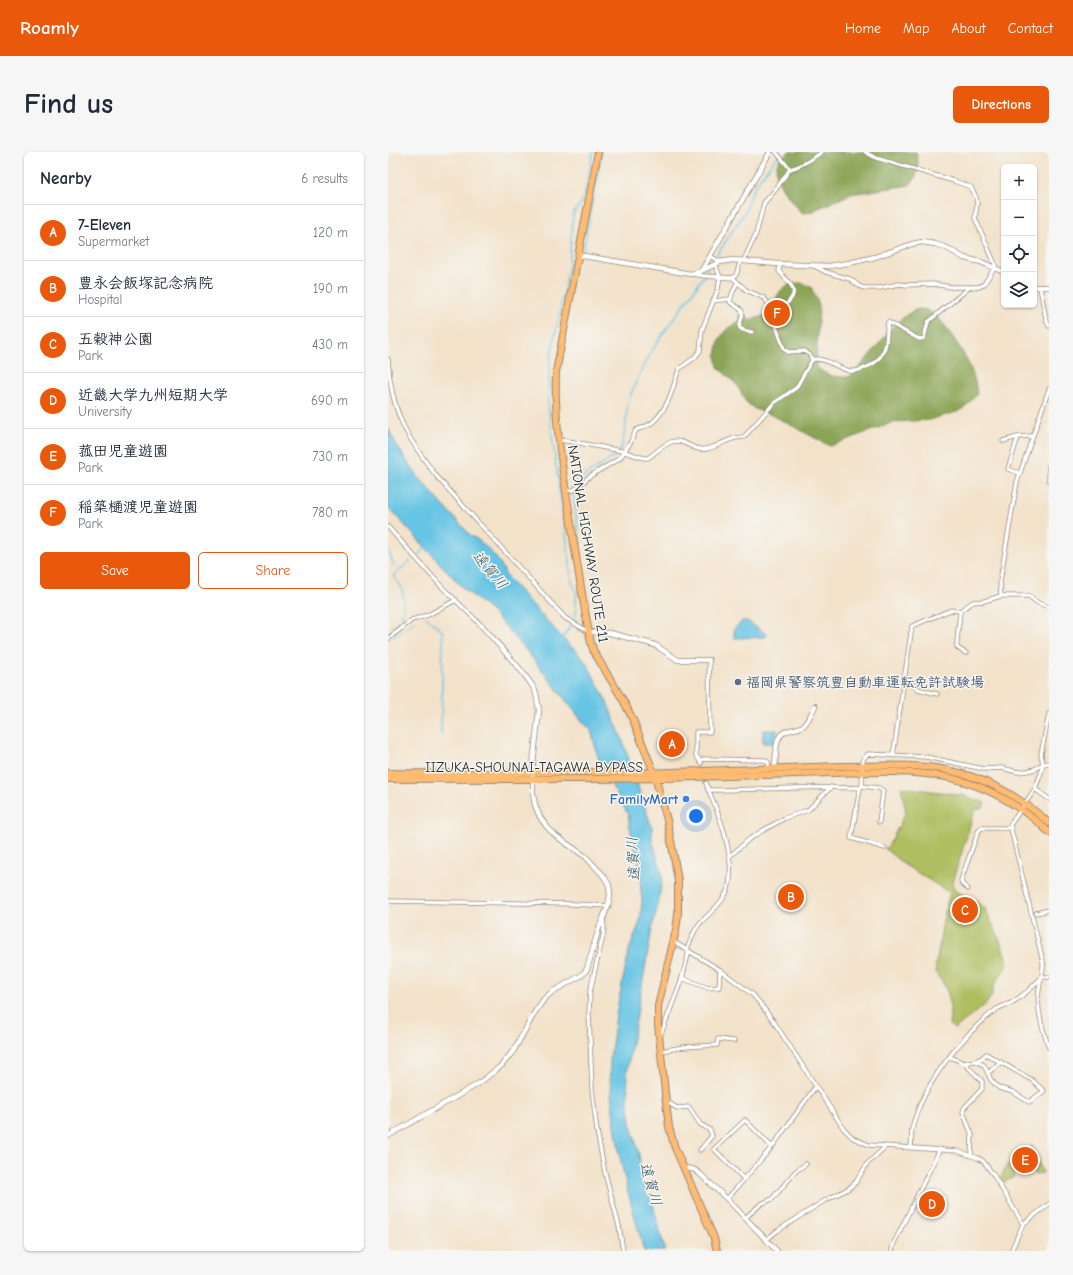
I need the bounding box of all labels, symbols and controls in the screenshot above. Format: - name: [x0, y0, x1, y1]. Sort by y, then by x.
- text: Roamly: [20, 17, 79, 39]
- text: Home: [845, 20, 881, 37]
- text: Map: [903, 20, 929, 37]
- text: About: [951, 20, 986, 37]
- text: Contact: [1008, 20, 1053, 37]
- button: Directions: [953, 86, 1049, 123]
- text: Find us: [24, 88, 113, 120]
- map controls: [1001, 164, 1037, 308]
- button: +: [1001, 164, 1037, 200]
- text: Nearby: [40, 169, 91, 188]
- text: 6 results: [301, 171, 348, 186]
- button: −: [1001, 200, 1037, 236]
- text: 7-Eleven: [78, 216, 131, 234]
- text: A: [49, 225, 57, 240]
- text: 120 m: [313, 225, 348, 240]
- text: Supermarket: [78, 234, 149, 249]
- button: locate: [1001, 236, 1037, 272]
- button: layers: [1001, 272, 1037, 308]
- text: 豊永会飯塚記念病院: [78, 274, 213, 292]
- text: B: [49, 281, 57, 296]
- text: 190 m: [313, 281, 348, 296]
- text: Hospital: [78, 292, 122, 307]
- pin: F: [764, 298, 790, 328]
- text: 五穀神公園: [78, 330, 153, 348]
- text: C: [49, 337, 57, 352]
- text: 430 m: [312, 337, 348, 352]
- text: Park: [78, 348, 103, 363]
- text: 近畿大学九州短期大学: [78, 386, 228, 404]
- text: D: [49, 393, 57, 408]
- text: 690 m: [311, 393, 348, 408]
- text: University: [78, 404, 132, 419]
- text: 菰田児童遊園: [78, 442, 168, 460]
- street label: NATIONAL HIGHWAY ROUTE 211: [564, 444, 612, 644]
- text: E: [49, 449, 57, 464]
- text: 730 m: [312, 449, 348, 464]
- text: Park: [78, 460, 103, 475]
- text: 稲築樋渡児童遊園: [78, 498, 198, 516]
- text: F: [49, 505, 57, 520]
- text: 780 m: [312, 505, 348, 520]
- text: Park: [78, 516, 103, 531]
- water label: 遠賀川: [469, 547, 511, 593]
- button: Save: [40, 552, 190, 589]
- button: Share: [198, 552, 348, 589]
- place label: 福岡県警察筑豊自動車運転免許試験場: [746, 674, 984, 691]
- marker: 福岡県警察筑豊自動車運転免許試験場: [733, 677, 743, 687]
- pin: A: [659, 729, 685, 759]
- street label: IIZUKA-SHOUNAI-TAGAWA BYPASS: [425, 759, 643, 776]
- place label: FamilyMart: [610, 791, 678, 808]
- marker: FamilyMart: [681, 794, 691, 804]
- your location: [686, 806, 706, 826]
- water label: 遠賀川: [623, 836, 643, 882]
- pin: B: [778, 882, 804, 912]
- pin: C: [952, 895, 978, 925]
- pin: E: [1012, 1145, 1038, 1175]
- water label: 遠賀川: [636, 1160, 666, 1208]
- pin: D: [919, 1189, 945, 1219]

